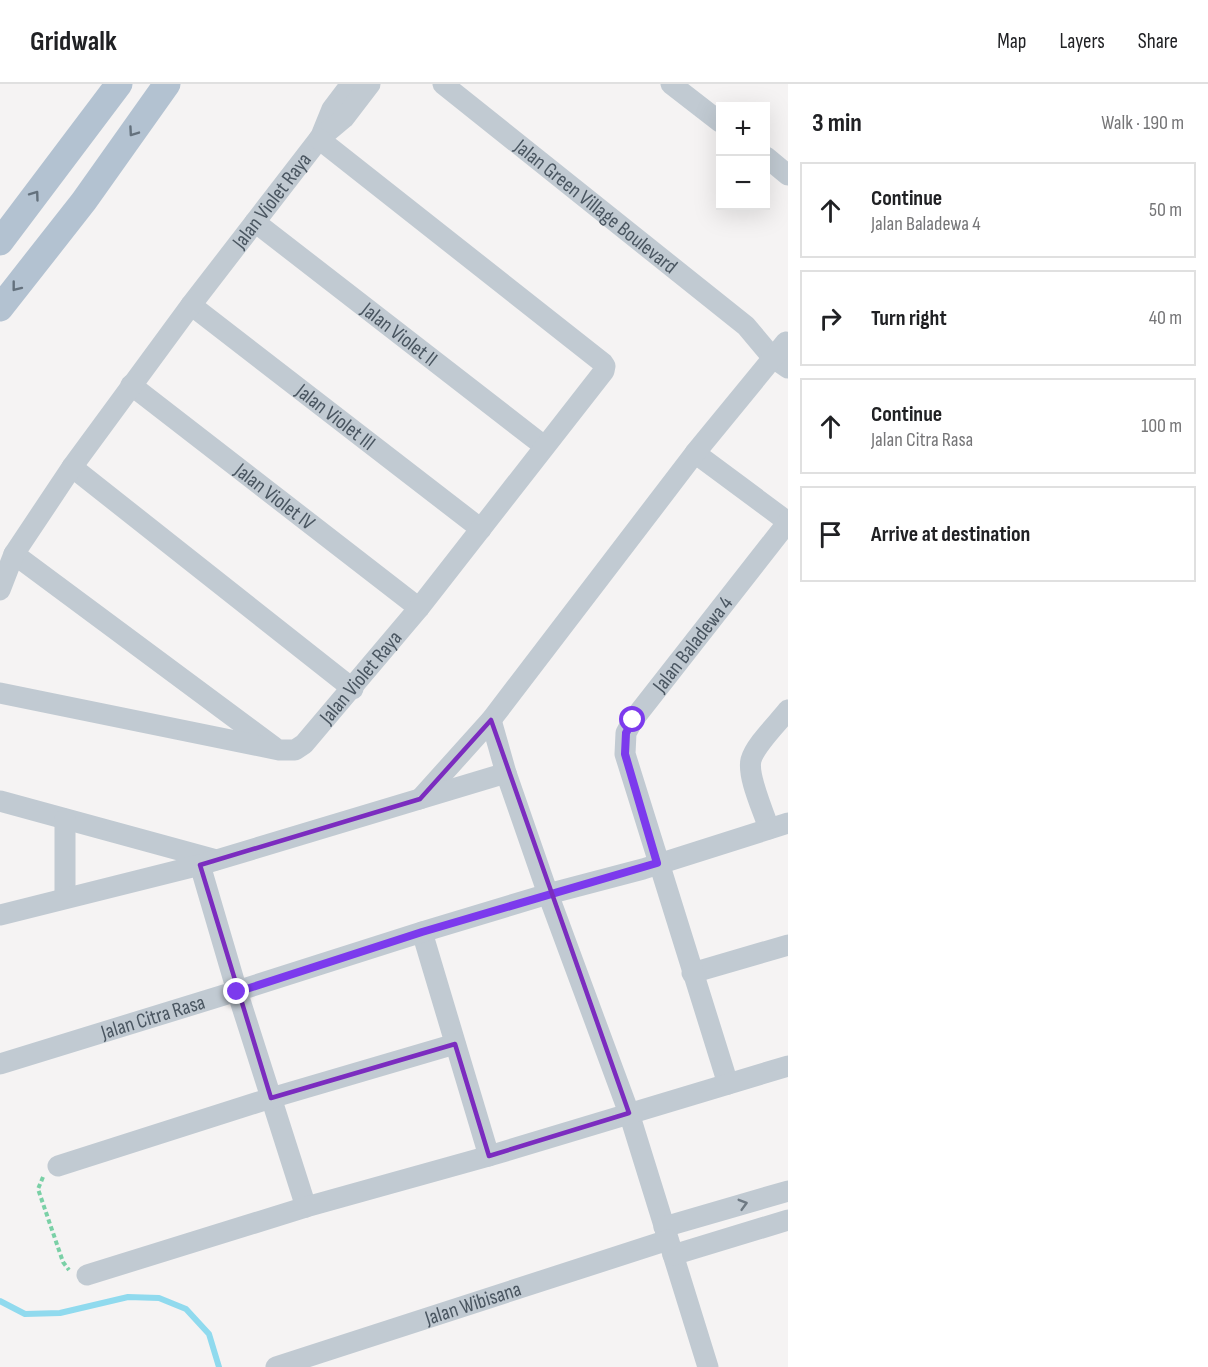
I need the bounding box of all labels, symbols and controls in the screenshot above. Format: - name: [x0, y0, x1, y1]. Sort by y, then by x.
- text: Gridwalk: [30, 25, 117, 58]
- text: Map: [997, 29, 1026, 54]
- text: Layers: [1059, 29, 1105, 54]
- text: Share: [1138, 29, 1178, 54]
- map controls: [716, 102, 770, 210]
- button: +: [716, 102, 770, 156]
- text: 3 min: [812, 108, 862, 139]
- text: Walk · 190 m: [1101, 111, 1184, 135]
- one-way arrow: [130, 125, 141, 136]
- street label: Jalan Green Village Boulevard: [509, 134, 682, 279]
- street label: Jalan Violet Raya: [227, 148, 317, 255]
- button: −: [716, 156, 770, 210]
- text: Continue: [871, 185, 942, 212]
- one-way arrow: [28, 191, 39, 202]
- icon: ahead: [814, 194, 847, 227]
- text: 50 m: [1149, 198, 1182, 222]
- text: Jalan Baladewa 4: [871, 212, 981, 236]
- one-way arrow: [13, 281, 24, 292]
- street label: Jalan Violet II: [356, 297, 442, 372]
- icon: right: [814, 302, 847, 335]
- text: Turn right: [871, 305, 947, 332]
- text: 40 m: [1149, 306, 1182, 330]
- street label: Jalan Violet III: [290, 378, 380, 456]
- text: Continue: [871, 401, 942, 428]
- icon: ahead: [814, 410, 847, 443]
- text: 100 m: [1141, 414, 1182, 438]
- text: Jalan Citra Rasa: [871, 428, 973, 452]
- street label: Jalan Violet IV: [229, 457, 320, 536]
- icon: arrive: [814, 518, 847, 551]
- text: Arrive at destination: [871, 521, 1030, 548]
- street label: Jalan Baladewa 4: [647, 591, 738, 698]
- street label: Jalan Violet Raya: [314, 626, 407, 730]
- route start: [619, 706, 645, 732]
- route end: [223, 978, 249, 1004]
- street label: Jalan Citra Rasa: [97, 990, 208, 1045]
- one-way arrow: [737, 1199, 748, 1211]
- street label: Jalan Wibisana: [421, 1276, 524, 1331]

